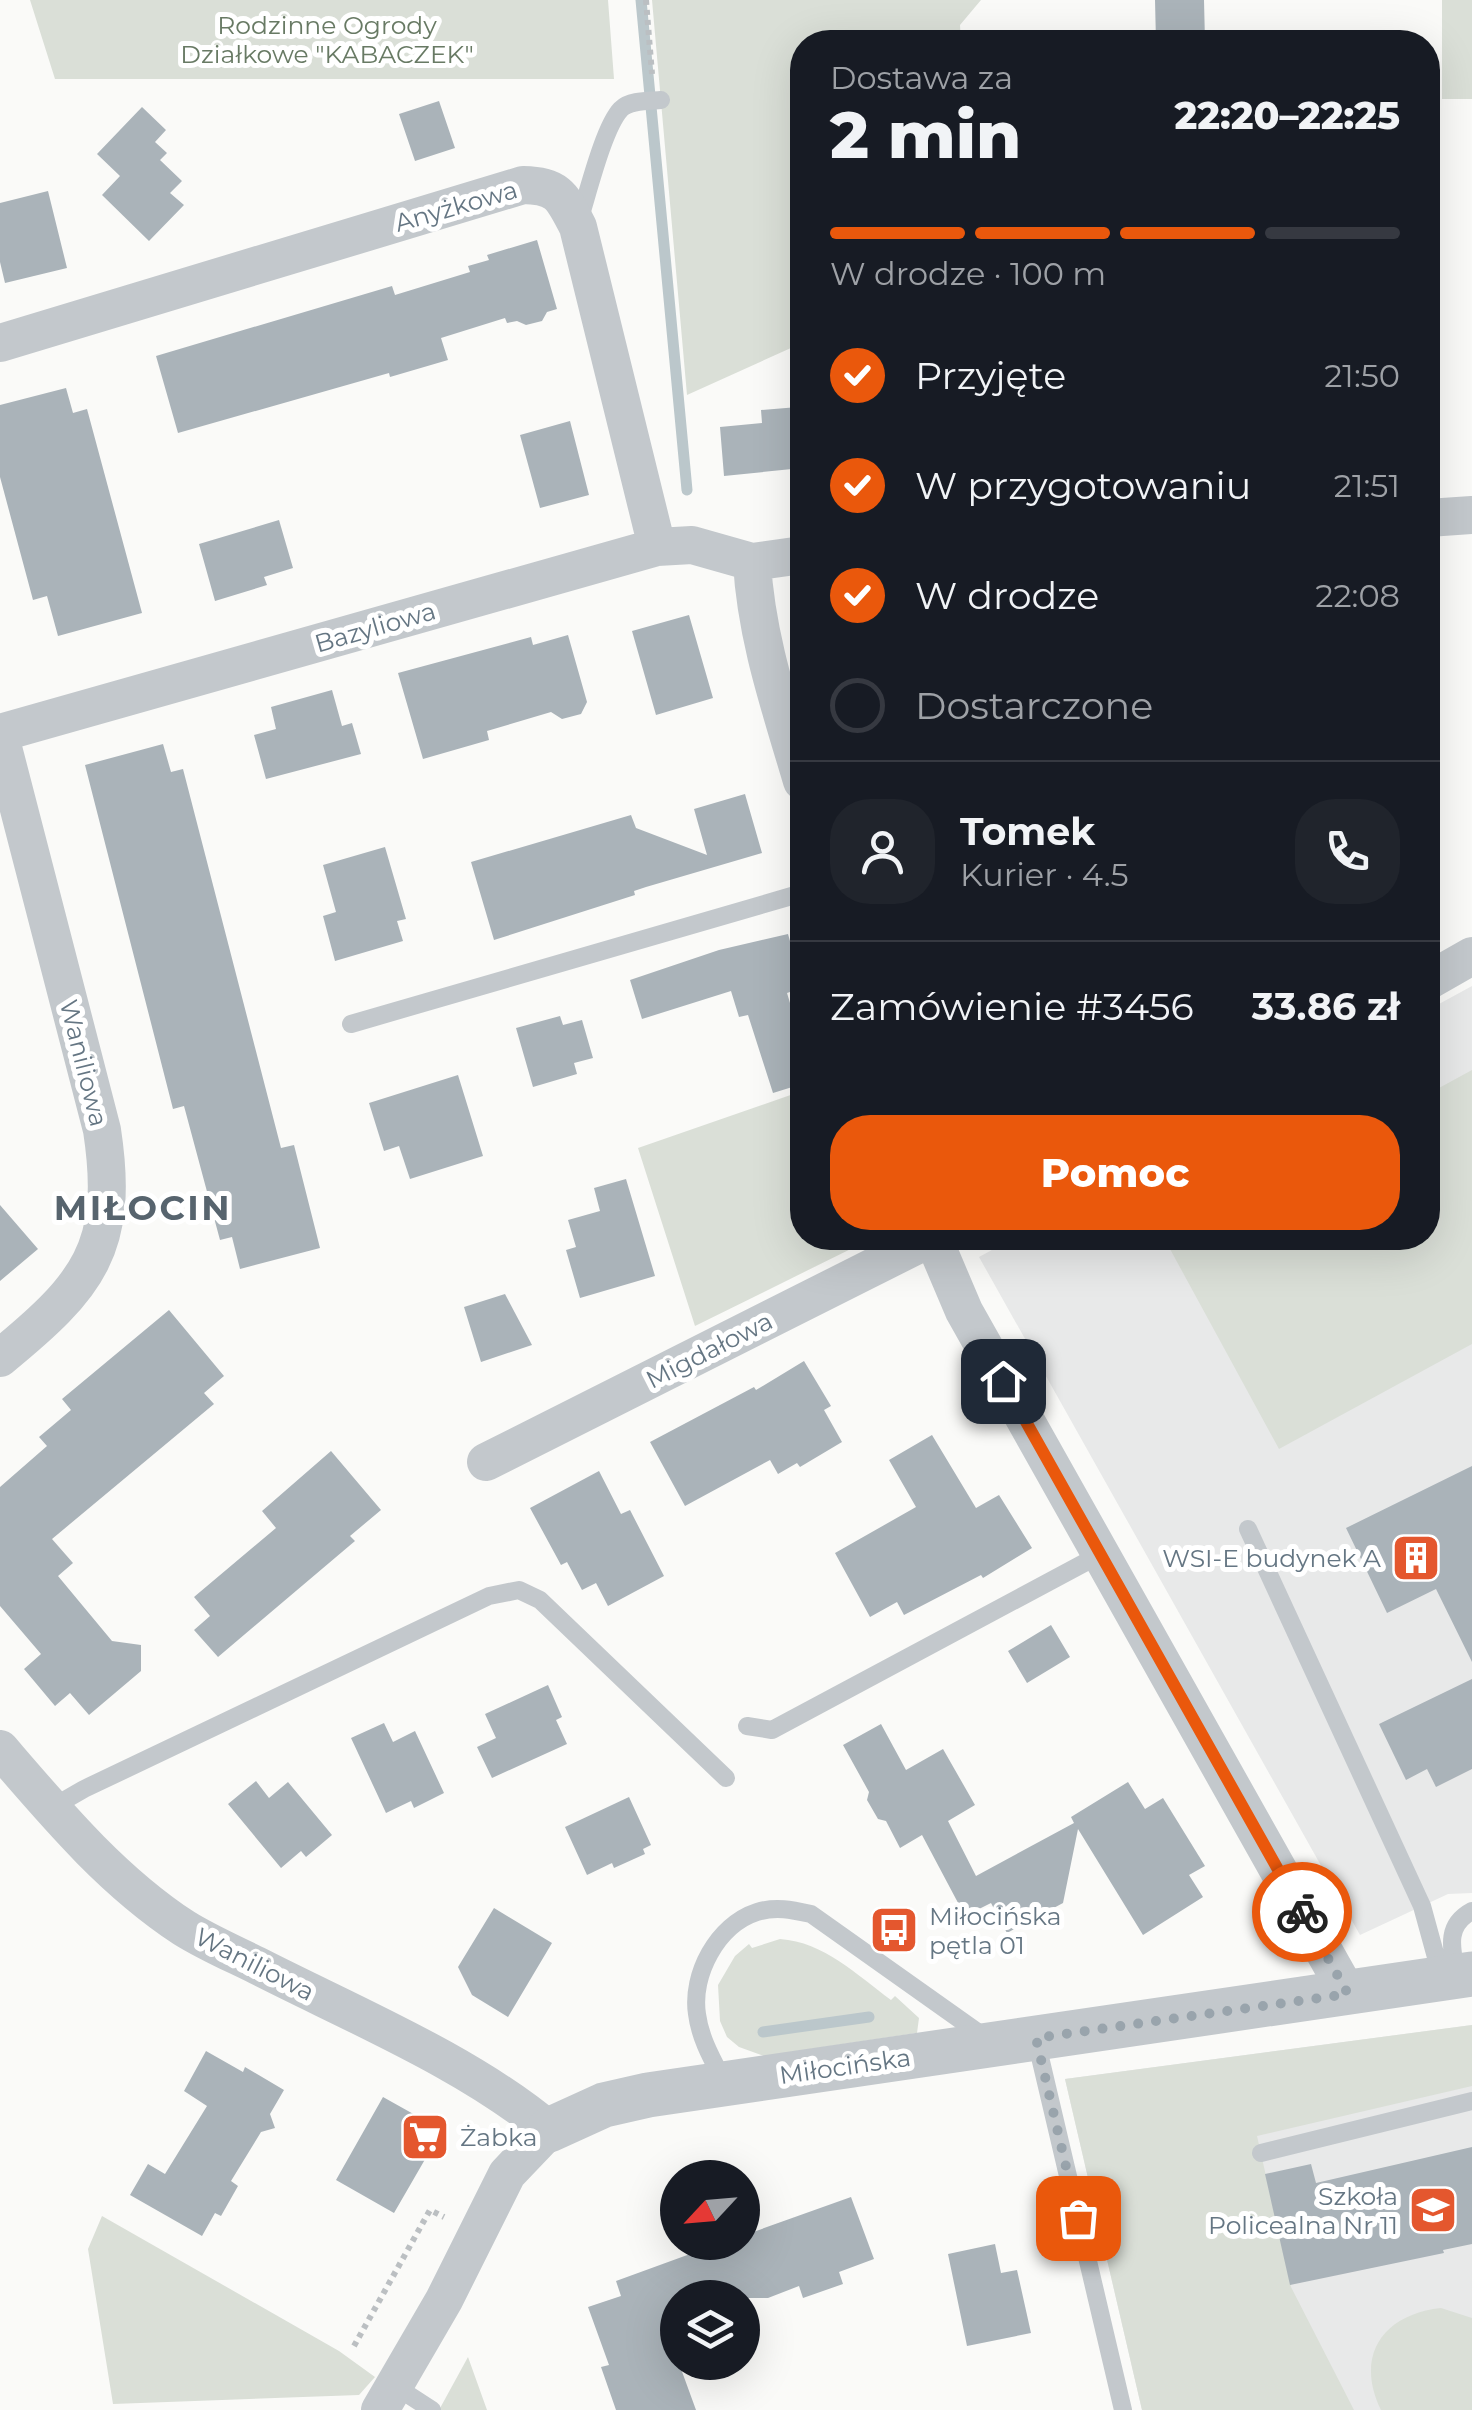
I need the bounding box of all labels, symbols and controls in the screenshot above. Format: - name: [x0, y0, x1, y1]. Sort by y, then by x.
- park label: Rodzinne Ogrody Działkowe "KABACZEK": [180, 10, 474, 69]
- text: Dostawa za: [830, 58, 1013, 97]
- text: 22:20–22:25: [1174, 92, 1400, 139]
- text: 2 min: [830, 95, 1021, 174]
- street label: Anyżkowa: [391, 174, 521, 238]
- text: W drodze · 100 m: [830, 254, 1106, 293]
- icon: check: [830, 348, 885, 403]
- text: Przyjęte: [915, 352, 1066, 399]
- text: 21:50: [1324, 356, 1400, 395]
- icon: check: [830, 458, 885, 513]
- text: W przygotowaniu: [915, 462, 1251, 509]
- text: 21:51: [1334, 466, 1400, 505]
- icon: check: [830, 568, 885, 623]
- text: W drodze: [915, 572, 1099, 619]
- text: 22:08: [1315, 576, 1400, 615]
- street label: Bazyliowa: [311, 595, 439, 659]
- text: Dostarczone: [915, 682, 1153, 729]
- button: person: [830, 799, 935, 904]
- button: phone: [1295, 799, 1400, 904]
- text: Tomek: [960, 808, 1095, 855]
- text: Kurier · 4.5: [960, 855, 1129, 894]
- text: Zamówienie #3456: [830, 983, 1194, 1030]
- text: 33.86 zł: [1252, 983, 1400, 1030]
- street label: Waniliowa: [54, 996, 114, 1130]
- button: Pomoc: [830, 1115, 1400, 1230]
- district label: MIŁOCIN: [54, 1186, 232, 1229]
- street label: Migdałowa: [641, 1305, 777, 1395]
- pin: [961, 1339, 1046, 1424]
- icon: home: [976, 1354, 1031, 1409]
- building icon: WSI-E budynek A: [1390, 1532, 1442, 1584]
- place label: WSI-E budynek A: [1162, 1543, 1381, 1573]
- courier: [1252, 1862, 1352, 1962]
- icon: bike: [1275, 1885, 1330, 1940]
- place label: Miłocińska pętla 01: [929, 1901, 1061, 1960]
- bus stop icon: Miłocińska pętla 01: [868, 1904, 920, 1956]
- street label: Waniliowa: [190, 1921, 320, 2007]
- street label: Miłocińska: [777, 2042, 913, 2090]
- supermarket icon: Żabka: [399, 2111, 451, 2163]
- place label: Żabka: [460, 2122, 537, 2152]
- north arrow: [660, 2160, 760, 2260]
- map controls: [660, 2160, 760, 2380]
- pin: [1036, 2176, 1121, 2261]
- place label: Szkoła Policealna Nr 11: [1208, 2181, 1398, 2240]
- school or university icon: Szkoła Policealna Nr 11: [1407, 2184, 1459, 2236]
- icon: bag: [1051, 2191, 1106, 2246]
- button: layers: [660, 2280, 760, 2380]

